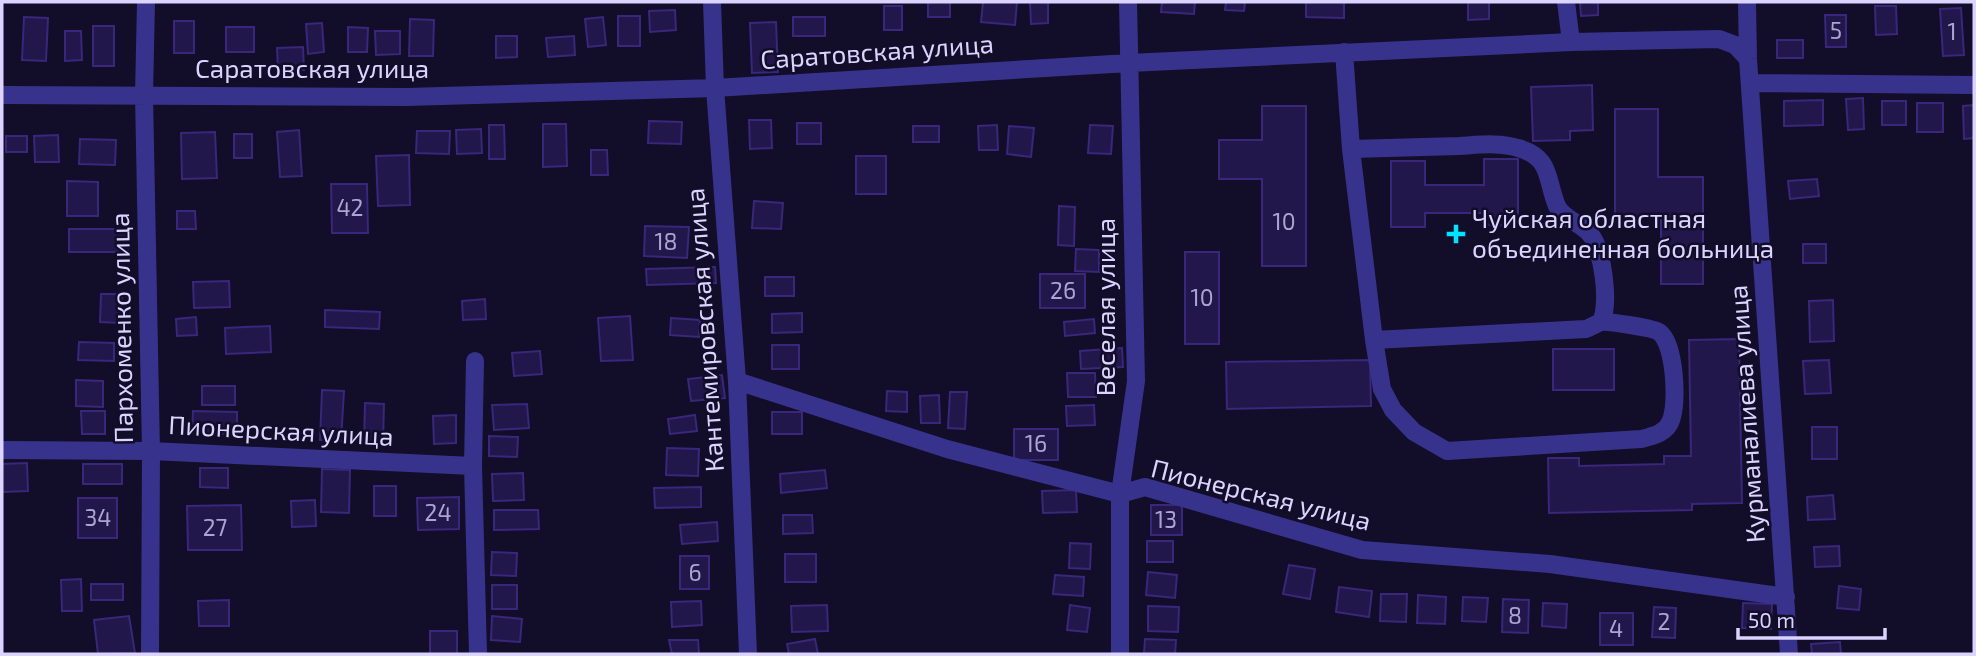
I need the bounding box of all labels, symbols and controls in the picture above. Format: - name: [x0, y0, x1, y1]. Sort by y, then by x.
- house number: 5: [1830, 16, 1842, 44]
- house number: 1: [1947, 17, 1957, 45]
- street label: Саратовская улица: [759, 27, 995, 75]
- street label: Саратовская улица: [195, 52, 429, 84]
- street label: Кантемировская улица: [678, 187, 730, 473]
- house number: 42: [336, 193, 364, 221]
- place label: Чуйская областная объединенная больница: [1472, 202, 1774, 263]
- house number: 10: [1272, 207, 1296, 235]
- street label: Пархоменко улица: [103, 212, 139, 444]
- street label: Веселая улица: [1089, 218, 1121, 396]
- marker: Чуйская областная объединенная больница: [1446, 224, 1466, 244]
- house number: 18: [654, 227, 678, 255]
- house number: 26: [1050, 276, 1076, 304]
- house number: 10: [1190, 283, 1214, 311]
- street label: Курманалиева улица: [1721, 284, 1771, 544]
- street label: Пионерская улица: [168, 408, 394, 452]
- house number: 16: [1025, 429, 1047, 457]
- street label: Пионерская улица: [1148, 451, 1374, 537]
- house number: 24: [424, 498, 452, 526]
- house number: 34: [85, 503, 111, 531]
- house number: 13: [1155, 505, 1177, 533]
- house number: 27: [203, 513, 228, 541]
- house number: 6: [688, 558, 702, 586]
- scale bar: [1738, 596, 1885, 640]
- house number: 8: [1508, 601, 1522, 629]
- house number: 2: [1658, 607, 1670, 635]
- text: 50 m: [1748, 607, 1795, 632]
- house number: 4: [1609, 614, 1623, 642]

